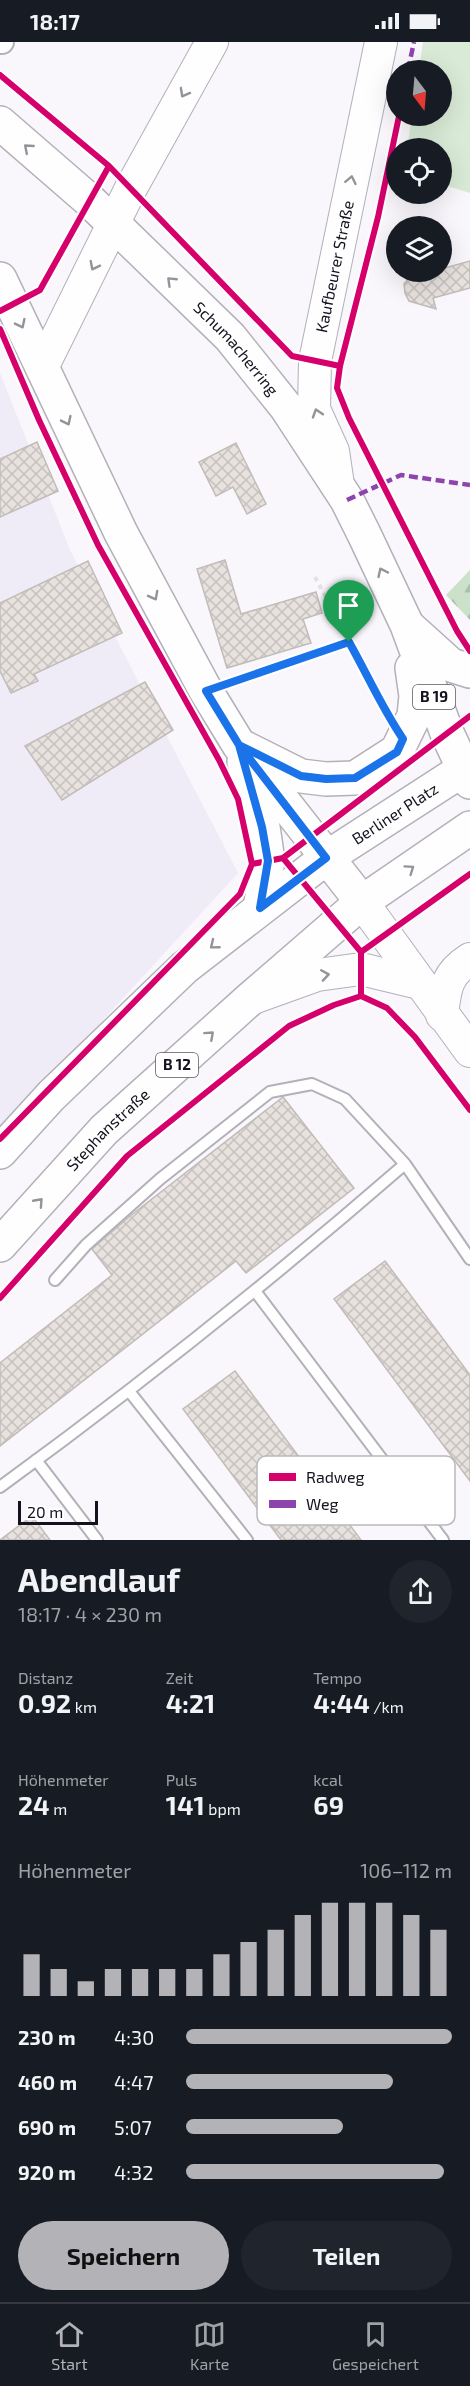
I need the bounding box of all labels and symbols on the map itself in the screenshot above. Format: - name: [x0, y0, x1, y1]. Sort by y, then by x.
- north arrow: [386, 60, 452, 126]
- one-way arrow: [180, 87, 191, 98]
- one-way arrow: [24, 144, 35, 155]
- one-way arrow: [344, 176, 357, 186]
- street label: Kaufbeurer Straße: [311, 199, 357, 334]
- one-way arrow: [89, 259, 101, 270]
- one-way arrow: [167, 277, 178, 288]
- street label: Schumacherring: [190, 297, 283, 399]
- one-way arrow: [13, 317, 25, 328]
- one-way arrow: [312, 408, 324, 419]
- one-way arrow: [60, 415, 72, 426]
- one-way arrow: [377, 567, 389, 578]
- pin: [323, 580, 374, 642]
- one-way arrow: [147, 590, 158, 600]
- road number: B 19: [413, 685, 455, 709]
- street label: Berliner Platz: [348, 778, 441, 848]
- one-way arrow: [404, 865, 415, 876]
- one-way arrow: [210, 937, 221, 948]
- one-way arrow: [320, 969, 330, 981]
- one-way arrow: [203, 1031, 214, 1042]
- road number: B 12: [156, 1053, 198, 1077]
- street label: Stephanstraße: [62, 1084, 153, 1174]
- one-way arrow: [32, 1198, 43, 1208]
- legend: [257, 1456, 455, 1525]
- text: Radweg: [306, 1467, 365, 1486]
- text: Weg: [306, 1494, 338, 1513]
- scale bar: [18, 1498, 98, 1526]

